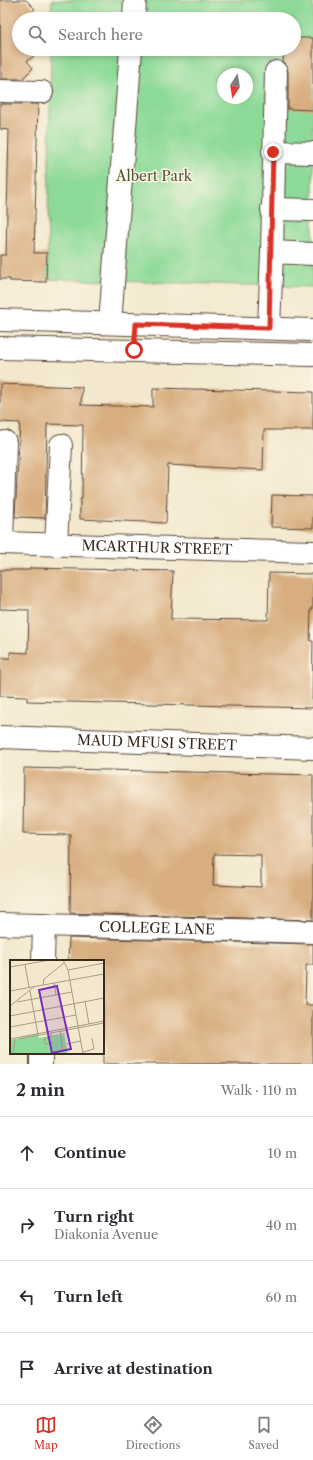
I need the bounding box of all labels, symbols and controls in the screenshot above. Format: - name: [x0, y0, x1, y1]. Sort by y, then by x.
- search box: [12, 12, 301, 56]
- icon: search: [26, 23, 48, 45]
- text: Search here: [58, 25, 143, 44]
- north arrow: [217, 68, 253, 104]
- route end: [264, 143, 282, 161]
- park label: Albert Park: [115, 167, 193, 185]
- route start: [125, 341, 143, 359]
- street label: MCARTHUR STREET: [81, 536, 233, 559]
- street label: MAUD MFUSI STREET: [77, 731, 238, 754]
- street label: COLLEGE LANE: [99, 918, 215, 938]
- inset map: [10, 960, 104, 1054]
- text: 2 min: [16, 1080, 65, 1100]
- text: Walk · 110 m: [221, 1082, 297, 1098]
- icon: ahead: [16, 1142, 38, 1164]
- text: Continue: [54, 1143, 126, 1162]
- text: 10 m: [268, 1145, 297, 1161]
- text: Turn right: [54, 1207, 134, 1226]
- icon: right: [16, 1214, 38, 1236]
- text: 40 m: [266, 1217, 297, 1233]
- text: Diakonia Avenue: [54, 1226, 158, 1242]
- icon: left: [16, 1286, 38, 1308]
- text: Turn left: [54, 1287, 123, 1306]
- text: 60 m: [266, 1289, 297, 1305]
- icon: arrive: [16, 1358, 38, 1380]
- text: Arrive at destination: [54, 1359, 213, 1378]
- tab: Map: [34, 1414, 58, 1452]
- tab: Directions: [126, 1414, 180, 1452]
- tab: Saved: [248, 1414, 279, 1452]

